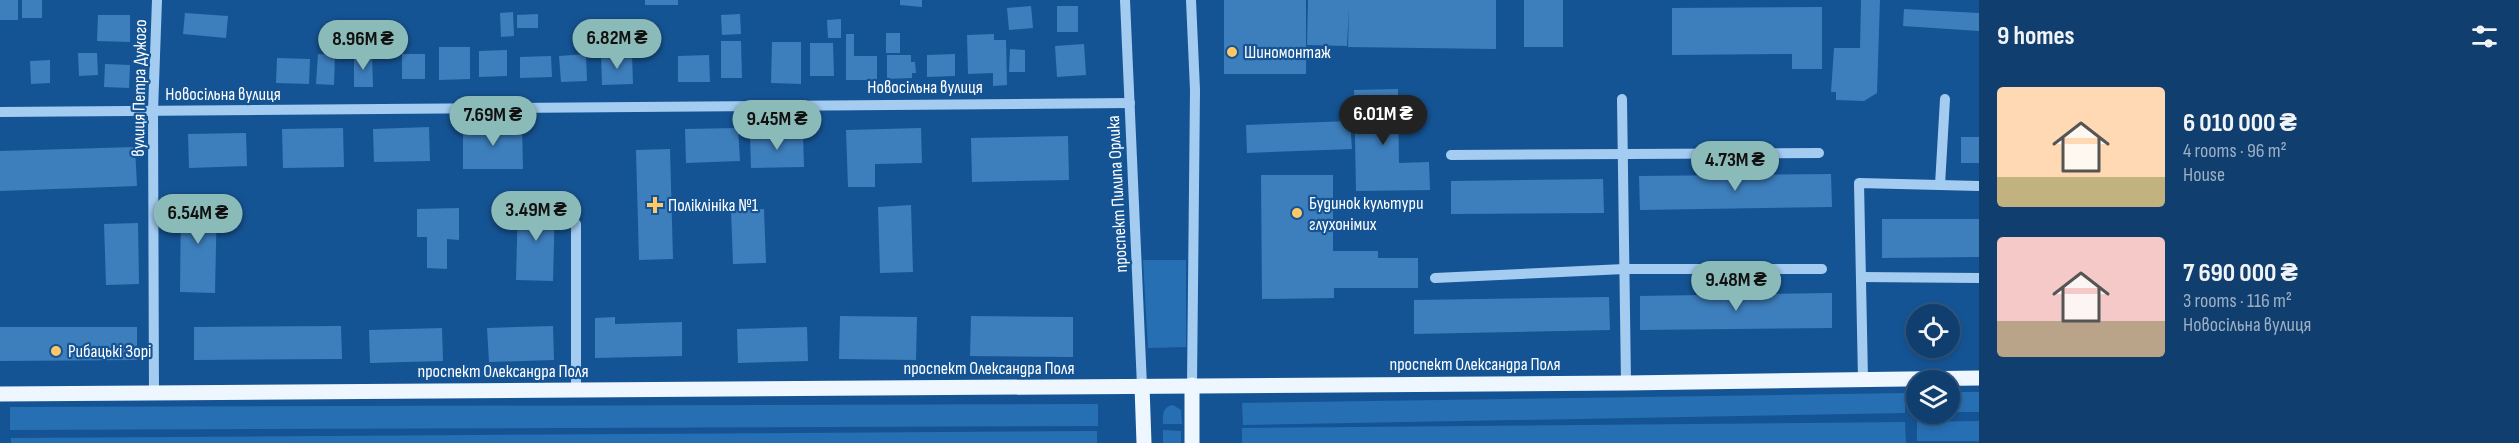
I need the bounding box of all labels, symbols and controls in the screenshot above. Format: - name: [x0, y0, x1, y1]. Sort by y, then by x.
- street label: вулиця Петра Дужого: [128, 19, 151, 157]
- pin: 6.82M ₴: [562, 19, 672, 70]
- pin: 8.96M ₴: [308, 20, 418, 71]
- icon: filters: [2468, 20, 2501, 53]
- text: 9 homes: [1997, 21, 2075, 52]
- text: 6.82M ₴: [586, 26, 648, 50]
- text: 8.96M ₴: [332, 27, 394, 51]
- place label: Шиномонтаж: [1244, 42, 1331, 63]
- marker: Шиномонтаж: [1225, 45, 1239, 59]
- street label: Новосільна вулиця: [867, 77, 983, 98]
- street label: Новосільна вулиця: [165, 84, 281, 105]
- pin: 6.01M ₴: [1328, 95, 1438, 146]
- pin: 7.69M ₴: [438, 96, 548, 147]
- pin: 9.45M ₴: [722, 100, 832, 151]
- text: 6.01M ₴: [1353, 102, 1413, 126]
- text: 7.69M ₴: [464, 103, 522, 127]
- text: 9.45M ₴: [746, 107, 808, 131]
- text: 6 010 000 ₴: [2183, 108, 2297, 139]
- icon: home: [2045, 111, 2117, 183]
- street label: проспект Пилипа Орлика: [1103, 115, 1132, 273]
- text: 4 rooms · 96 m²: [2183, 139, 2287, 163]
- pin: 4.73M ₴: [1680, 141, 1790, 192]
- text: 4.73M ₴: [1705, 148, 1765, 172]
- text: House: [2183, 163, 2225, 187]
- pin: 3.49M ₴: [481, 191, 591, 242]
- place label: Будинок культури глухонімих: [1309, 193, 1423, 235]
- pin: 6.54M ₴: [143, 194, 253, 245]
- place label: Поліклініка №1: [668, 195, 759, 216]
- marker: Поліклініка №1: [646, 196, 664, 214]
- text: 3.49M ₴: [505, 198, 567, 222]
- text: 6.54M ₴: [168, 201, 228, 225]
- marker: Будинок культури глухонімих: [1290, 206, 1304, 220]
- text: 7 690 000 ₴: [2183, 258, 2298, 289]
- pin: 9.48M ₴: [1681, 261, 1791, 312]
- icon: home: [2045, 261, 2117, 333]
- text: 9.48M ₴: [1705, 268, 1767, 292]
- text: 3 rooms · 116 m²: [2183, 289, 2292, 313]
- map controls: [1906, 304, 1960, 424]
- button: locate: [1906, 304, 1960, 358]
- text: Новосільна вулиця: [2183, 313, 2311, 337]
- place label: Рибацькі Зорі: [68, 341, 151, 362]
- marker: Рибацькі Зорі: [49, 344, 63, 358]
- street label: проспект Олександра Поля: [1389, 354, 1561, 375]
- street label: проспект Олександра Поля: [903, 358, 1075, 379]
- street label: проспект Олександра Поля: [417, 361, 589, 382]
- button: layers: [1906, 370, 1960, 424]

